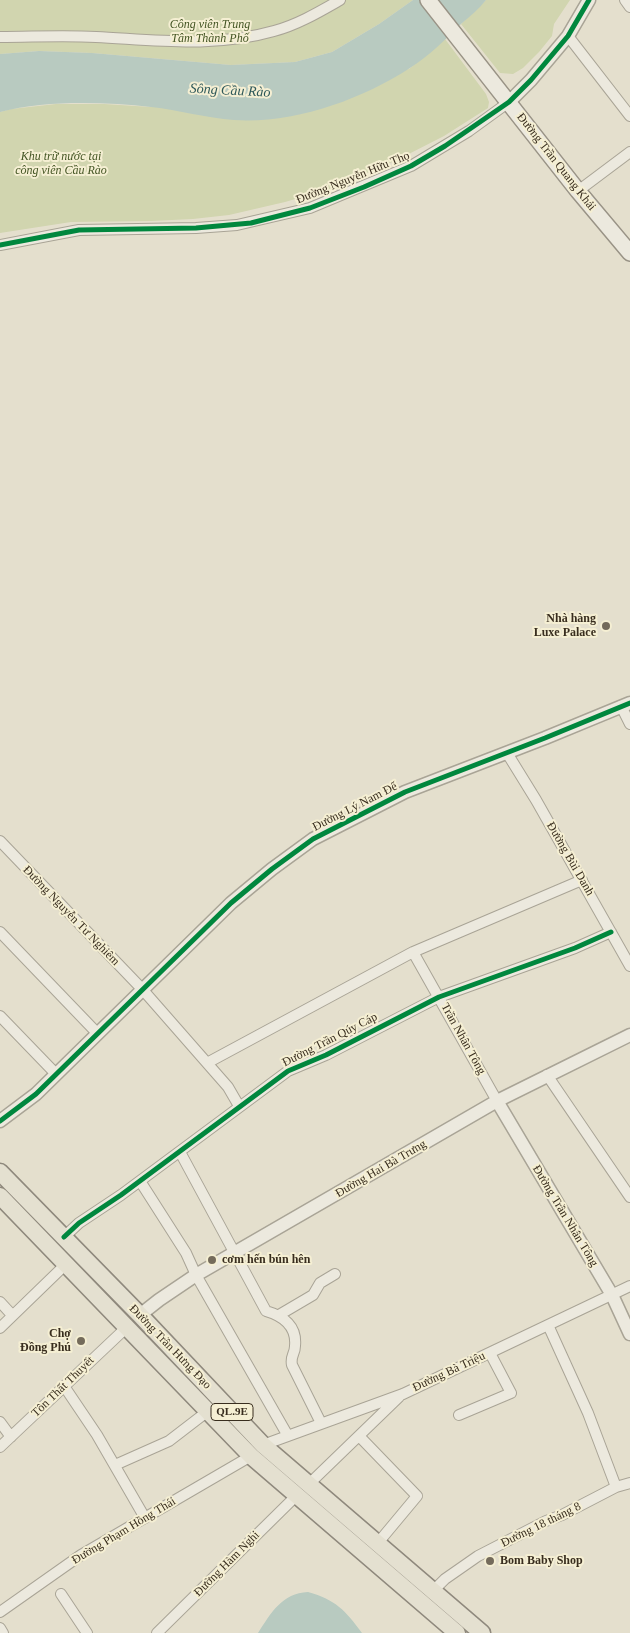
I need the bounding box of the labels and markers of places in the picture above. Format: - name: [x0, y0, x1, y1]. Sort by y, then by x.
- place label: Nhà hàng Luxe Palace: [534, 612, 596, 640]
- marker: Nhà hàng Luxe Palace: [600, 620, 612, 632]
- place label: cơm hến bún hên: [222, 1253, 310, 1267]
- marker: cơm hến bún hên: [206, 1254, 218, 1266]
- place label: Chợ Đồng Phú: [20, 1327, 71, 1355]
- marker: Chợ Đồng Phú: [75, 1335, 87, 1347]
- place label: Bom Baby Shop: [500, 1554, 583, 1568]
- marker: Bom Baby Shop: [484, 1555, 496, 1567]

